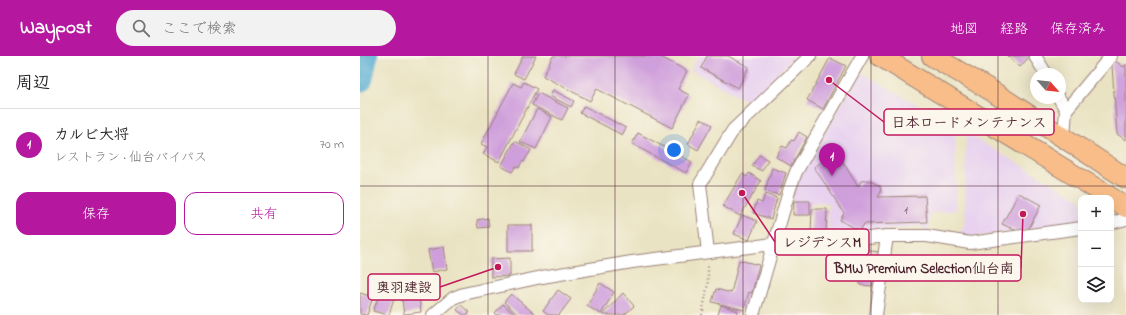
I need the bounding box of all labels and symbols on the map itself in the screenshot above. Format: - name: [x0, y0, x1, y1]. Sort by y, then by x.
- north arrow: [1030, 68, 1066, 104]
- callout: 日本ロードメンテナンス: [884, 109, 1054, 135]
- text: 日本ロードメンテナンス: [891, 113, 1047, 134]
- your location: [664, 140, 684, 160]
- pin: 1: [819, 143, 845, 176]
- house number: 1: [904, 203, 908, 219]
- callout: レジデンスM: [775, 229, 869, 255]
- text: レジデンスM: [783, 233, 861, 254]
- callout: BMW Premium Selection仙台南: [826, 255, 1021, 281]
- text: BMW Premium Selection仙台南: [833, 259, 1014, 280]
- callout: 奥羽建設: [368, 274, 440, 300]
- text: 奥羽建設: [376, 278, 432, 299]

